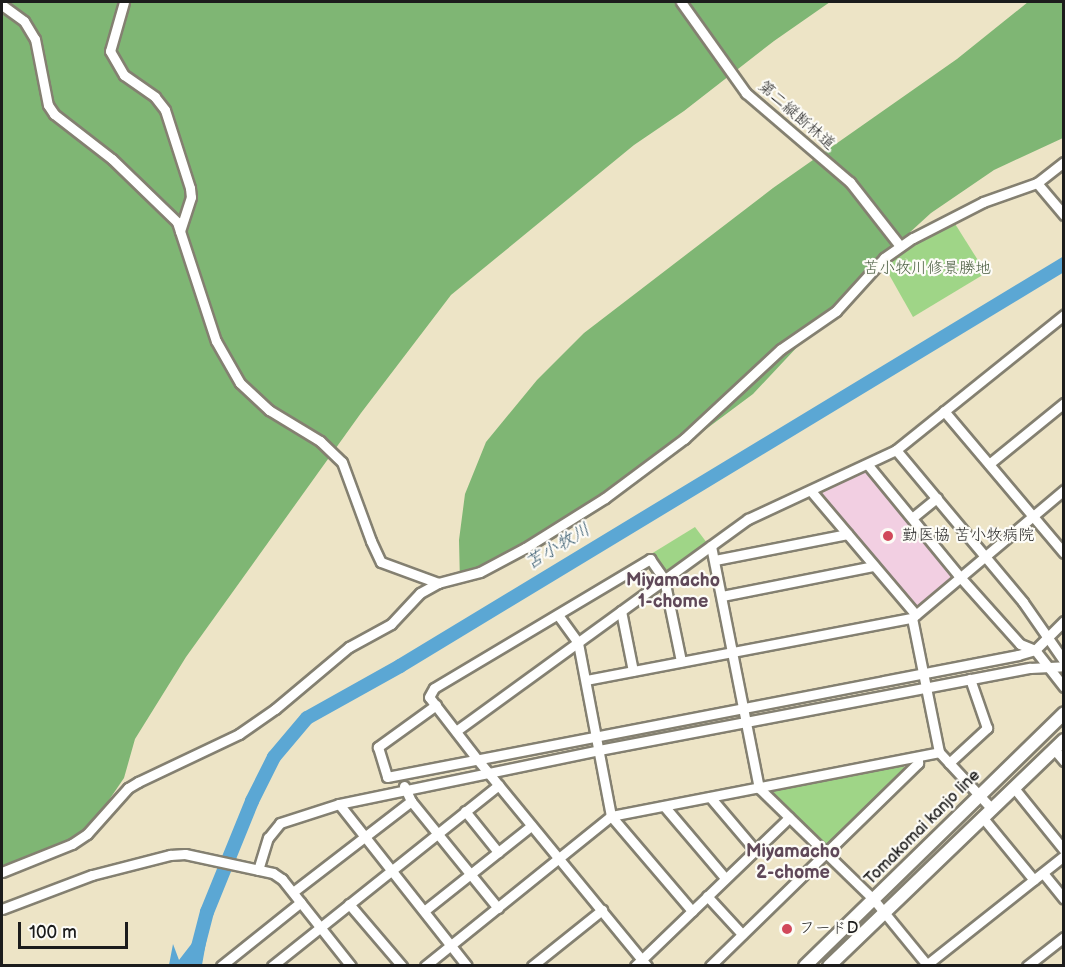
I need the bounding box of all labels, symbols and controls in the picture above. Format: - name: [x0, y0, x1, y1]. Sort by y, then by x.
- street label: 第二縦断林道: [753, 77, 839, 155]
- park label: 苫小牧川修景勝地: [863, 259, 991, 279]
- water label: 苫小牧川: [522, 519, 594, 575]
- place label: 勤医協 苫小牧病院: [902, 526, 1034, 546]
- marker: 勤医協 苫小牧病院: [879, 527, 897, 545]
- district label: Miyamacho 1-chome: [626, 571, 720, 614]
- street label: Tomakomai kanjo line: [861, 766, 985, 890]
- district label: Miyamacho 2-chome: [746, 842, 840, 884]
- scale bar: [21, 910, 130, 948]
- place label: フードD: [799, 919, 858, 939]
- text: 100 m: [29, 922, 77, 943]
- marker: フードD: [780, 922, 794, 936]

